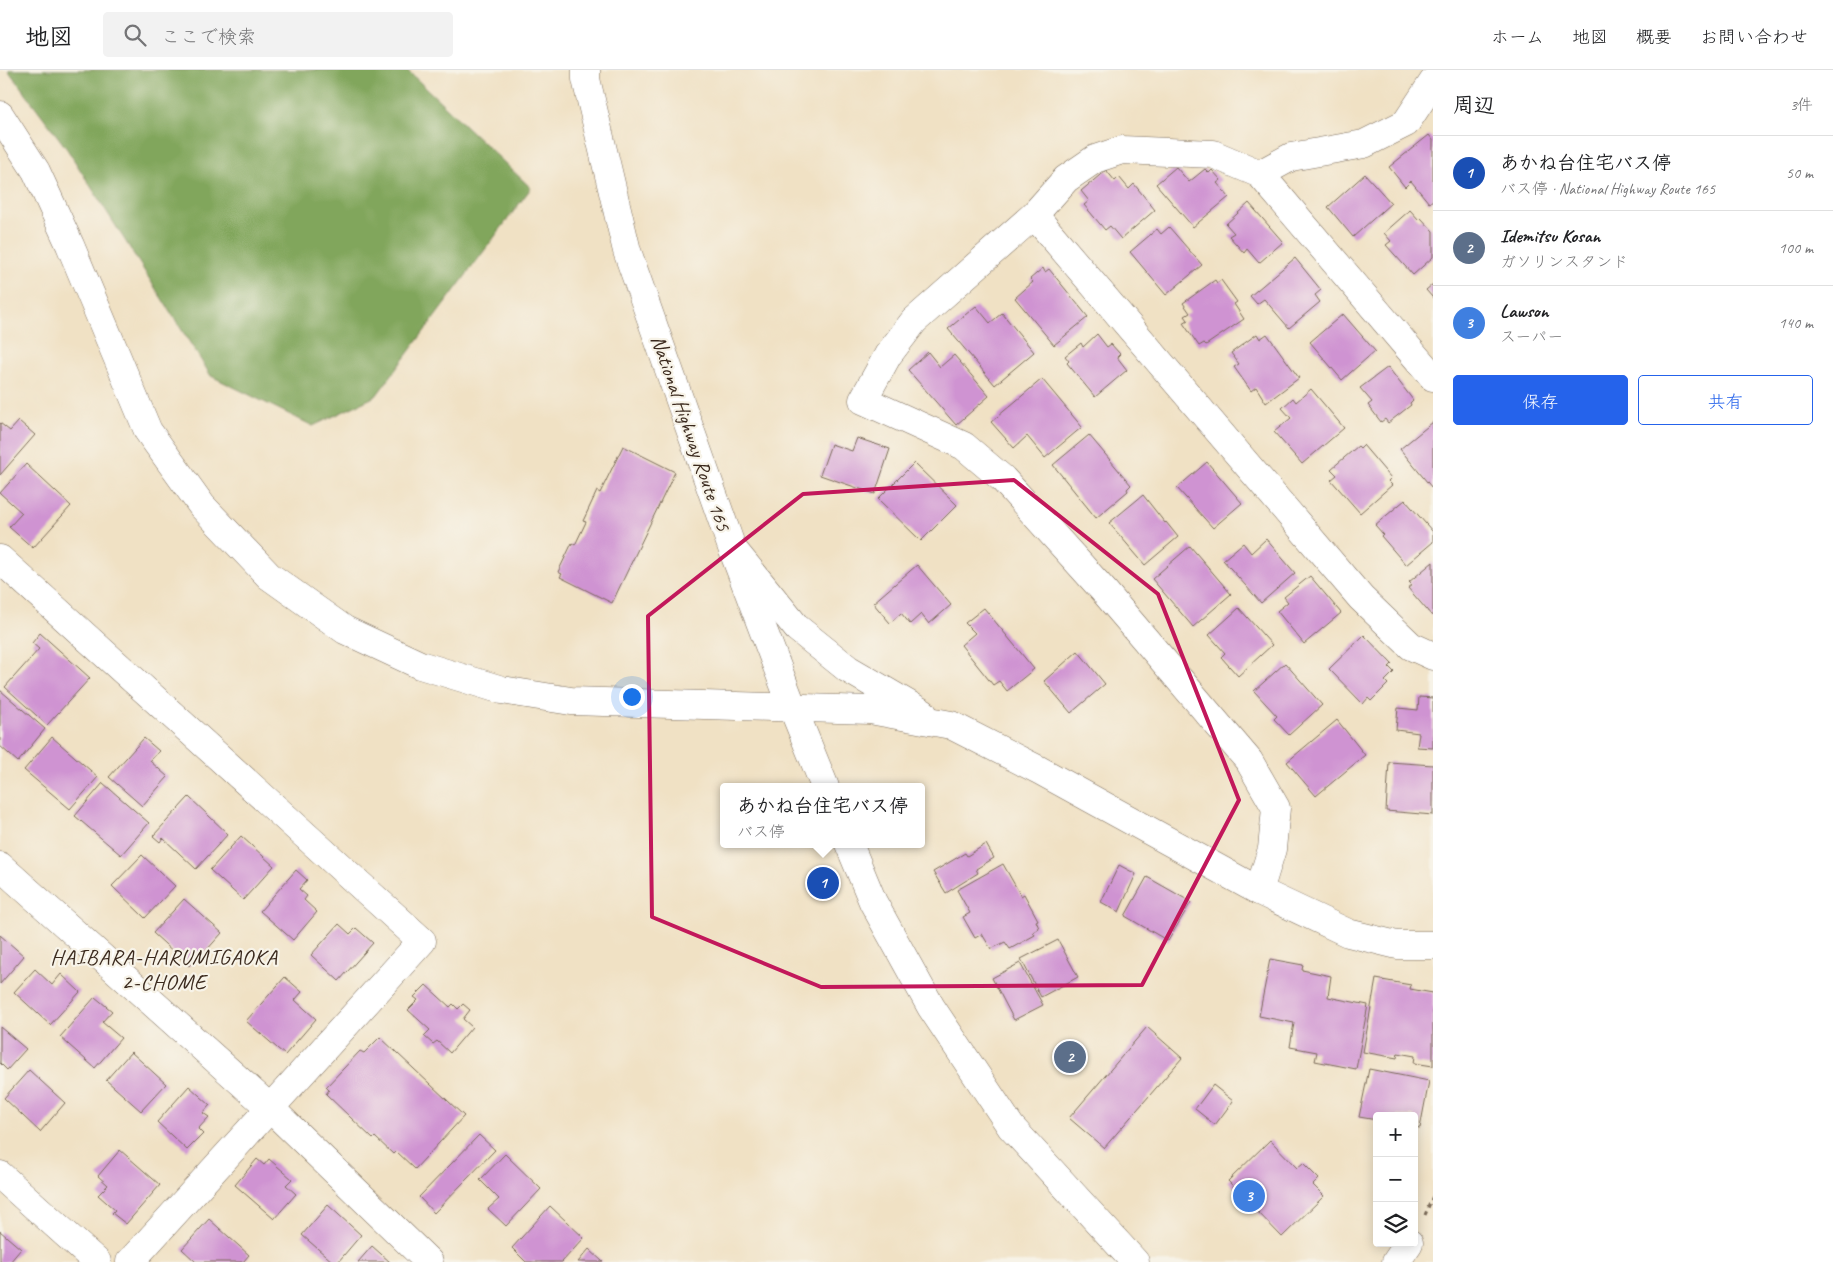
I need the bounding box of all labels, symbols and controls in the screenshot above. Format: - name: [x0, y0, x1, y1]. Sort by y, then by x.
- search box: [103, 12, 453, 57]
- icon: search: [121, 21, 149, 49]
- text: 地図: [25, 22, 73, 52]
- text: ここで検索: [161, 25, 256, 49]
- text: ホーム: [1491, 26, 1544, 48]
- text: 地図: [1572, 26, 1608, 48]
- text: 概要: [1636, 26, 1672, 48]
- text: お問い合わせ: [1700, 26, 1808, 48]
- text: 周辺: [1453, 92, 1495, 118]
- text: 3件: [1790, 95, 1813, 115]
- text: あかね台住宅バス停: [1500, 151, 1671, 175]
- text: 1: [1465, 163, 1473, 183]
- text: 50 m: [1786, 163, 1813, 183]
- text: バス停 · National Highway Route 165: [1500, 179, 1715, 199]
- text: Idemitsu Kosan: [1500, 224, 1600, 248]
- text: 2: [1465, 238, 1473, 258]
- text: 100 m: [1779, 238, 1813, 258]
- text: ガソリンスタンド: [1500, 252, 1628, 272]
- text: Lawson: [1500, 299, 1548, 323]
- text: 3: [1465, 313, 1473, 333]
- text: 140 m: [1779, 313, 1813, 333]
- text: スーパー: [1500, 327, 1563, 347]
- street label: National Highway Route 165: [645, 332, 737, 536]
- button: 保存: [1453, 375, 1628, 425]
- button: 共有: [1638, 375, 1813, 425]
- your location: [619, 684, 645, 710]
- popup: [720, 783, 925, 848]
- text: あかね台住宅バス停: [737, 794, 908, 818]
- text: バス停: [737, 822, 785, 842]
- pin: 1: [807, 864, 839, 902]
- district label: HAIBARA-HARUMIGAOKA 2-CHOME: [50, 943, 278, 996]
- pin: 2: [1054, 1038, 1086, 1076]
- map controls: [1373, 1112, 1418, 1247]
- button: +: [1373, 1112, 1418, 1157]
- button: −: [1373, 1157, 1418, 1202]
- pin: 3: [1233, 1177, 1265, 1215]
- button: layers: [1373, 1202, 1418, 1247]

